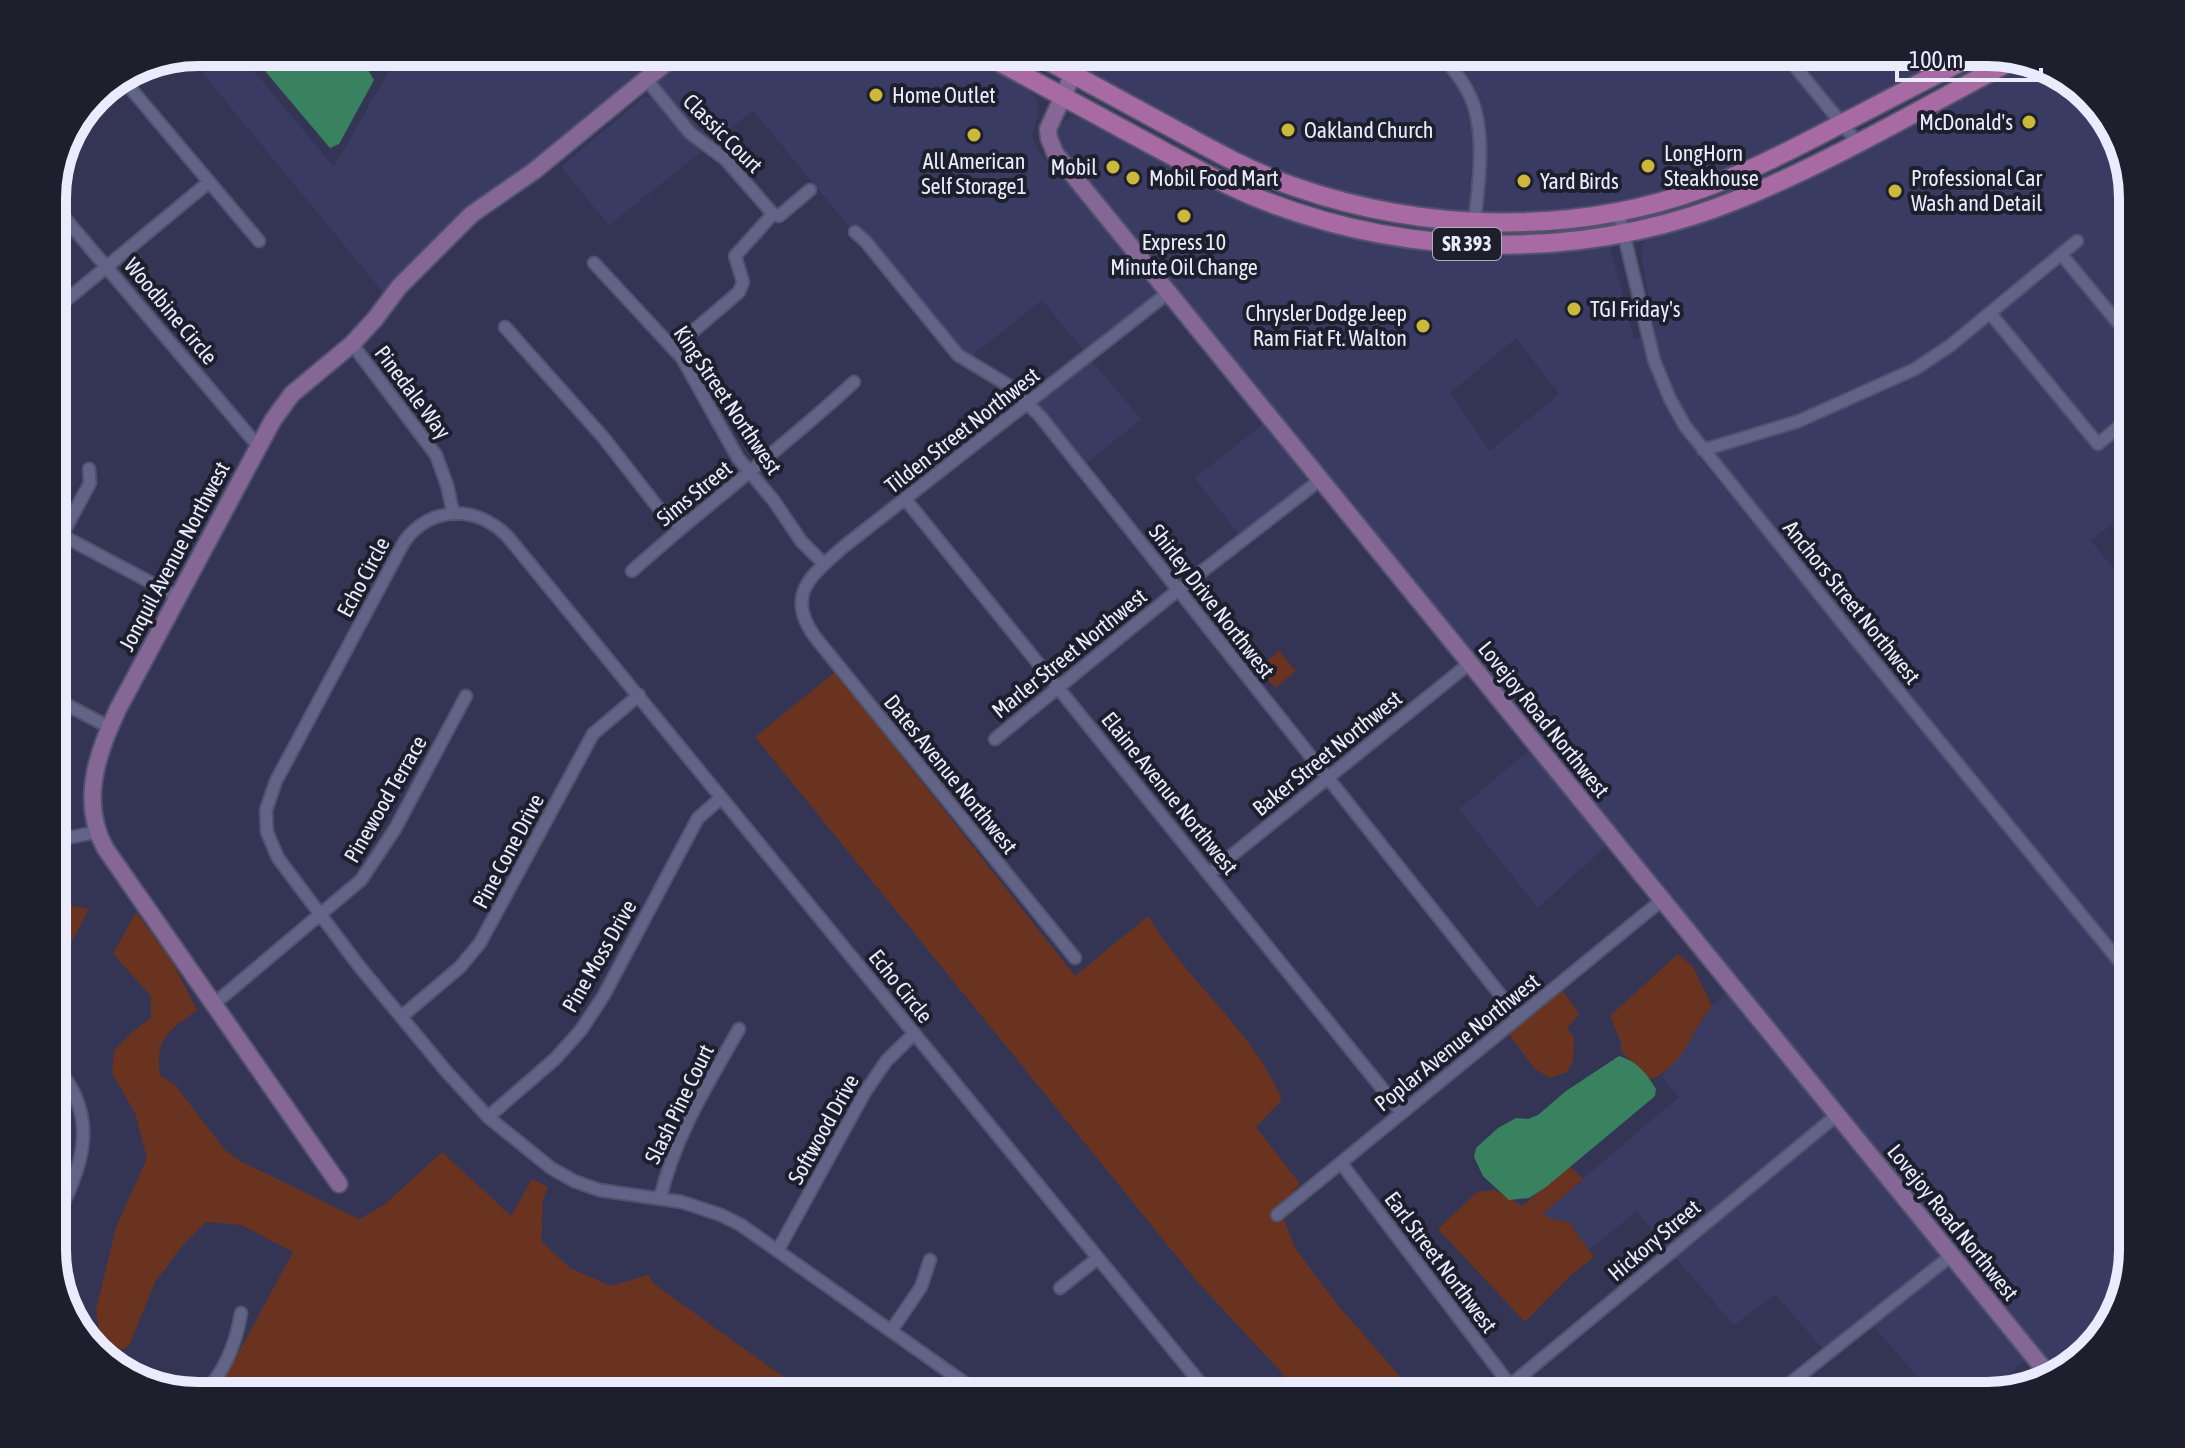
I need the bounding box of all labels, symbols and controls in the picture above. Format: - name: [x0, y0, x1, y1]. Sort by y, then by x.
- scale bar: [1897, 32, 2041, 82]
- text: 100 m: [1909, 46, 1963, 73]
- place label: Home Outlet: [892, 82, 996, 108]
- marker: Home Outlet: [867, 86, 885, 104]
- street label: Classic Court: [678, 88, 768, 178]
- place label: McDonald's: [1919, 109, 2013, 135]
- marker: McDonald's: [2020, 113, 2038, 131]
- place label: Oakland Church: [1304, 117, 1433, 143]
- marker: Oakland Church: [1279, 121, 1297, 139]
- marker: All American Self Storage1: [965, 126, 983, 144]
- place label: LongHorn Steakhouse: [1664, 140, 1759, 191]
- place label: All American Self Storage1: [921, 148, 1027, 199]
- place label: Mobil: [1051, 154, 1097, 180]
- marker: LongHorn Steakhouse: [1639, 157, 1657, 175]
- marker: Mobil: [1104, 158, 1122, 176]
- place label: Mobil Food Mart: [1149, 165, 1279, 191]
- place label: Professional Car Wash and Detail: [1911, 165, 2042, 216]
- place label: Yard Birds: [1540, 168, 1619, 194]
- marker: Mobil Food Mart: [1124, 169, 1142, 187]
- marker: Yard Birds: [1515, 172, 1533, 190]
- marker: Professional Car Wash and Detail: [1886, 182, 1904, 200]
- marker: Express 10 Minute Oil Change: [1175, 207, 1193, 225]
- road number: SR 393: [1433, 228, 1501, 260]
- place label: Express 10 Minute Oil Change: [1110, 229, 1258, 280]
- street label: Woodbine Circle: [119, 253, 223, 369]
- place label: TGI Friday's: [1590, 296, 1681, 322]
- place label: Chrysler Dodge Jeep Ram Fiat Ft. Walton: [1246, 300, 1407, 351]
- marker: TGI Friday's: [1565, 300, 1583, 318]
- marker: Chrysler Dodge Jeep Ram Fiat Ft. Walton: [1414, 317, 1432, 335]
- street label: King Street Northwest: [669, 321, 787, 479]
- street label: Pinedale Way: [370, 340, 456, 444]
- street label: Tilden Street Northwest: [880, 362, 1044, 498]
- street label: Sims Street: [651, 455, 737, 531]
- street label: Jonquil Avenue Northwest: [113, 457, 235, 655]
- street label: Anchors Street Northwest: [1778, 515, 1926, 689]
- street label: Shirley Drive Northwest: [1144, 519, 1280, 683]
- street label: Echo Circle: [331, 533, 395, 621]
- street label: Marler Street Northwest: [986, 583, 1152, 723]
- street label: Lovejoy Road Northwest: [1473, 636, 1615, 802]
- street label: Baker Street Northwest: [1247, 685, 1407, 821]
- street label: Dates Avenue Northwest: [879, 689, 1023, 859]
- street label: Elaine Avenue Northwest: [1096, 706, 1244, 880]
- street label: Pinewood Terrace: [338, 731, 432, 867]
- street label: Pine Cone Drive: [467, 789, 549, 913]
- street label: Pine Moss Drive: [556, 895, 642, 1017]
- street label: Echo Circle: [864, 944, 938, 1028]
- street label: Poplar Avenue Northwest: [1369, 968, 1545, 1116]
- street label: Slash Pine Court: [639, 1040, 719, 1168]
- street label: Softwood Drive: [782, 1069, 864, 1189]
- street label: Lovejoy Road Northwest: [1882, 1139, 2024, 1305]
- street label: Earl Street Northwest: [1380, 1186, 1502, 1338]
- street label: Hickory Street: [1603, 1194, 1705, 1286]

